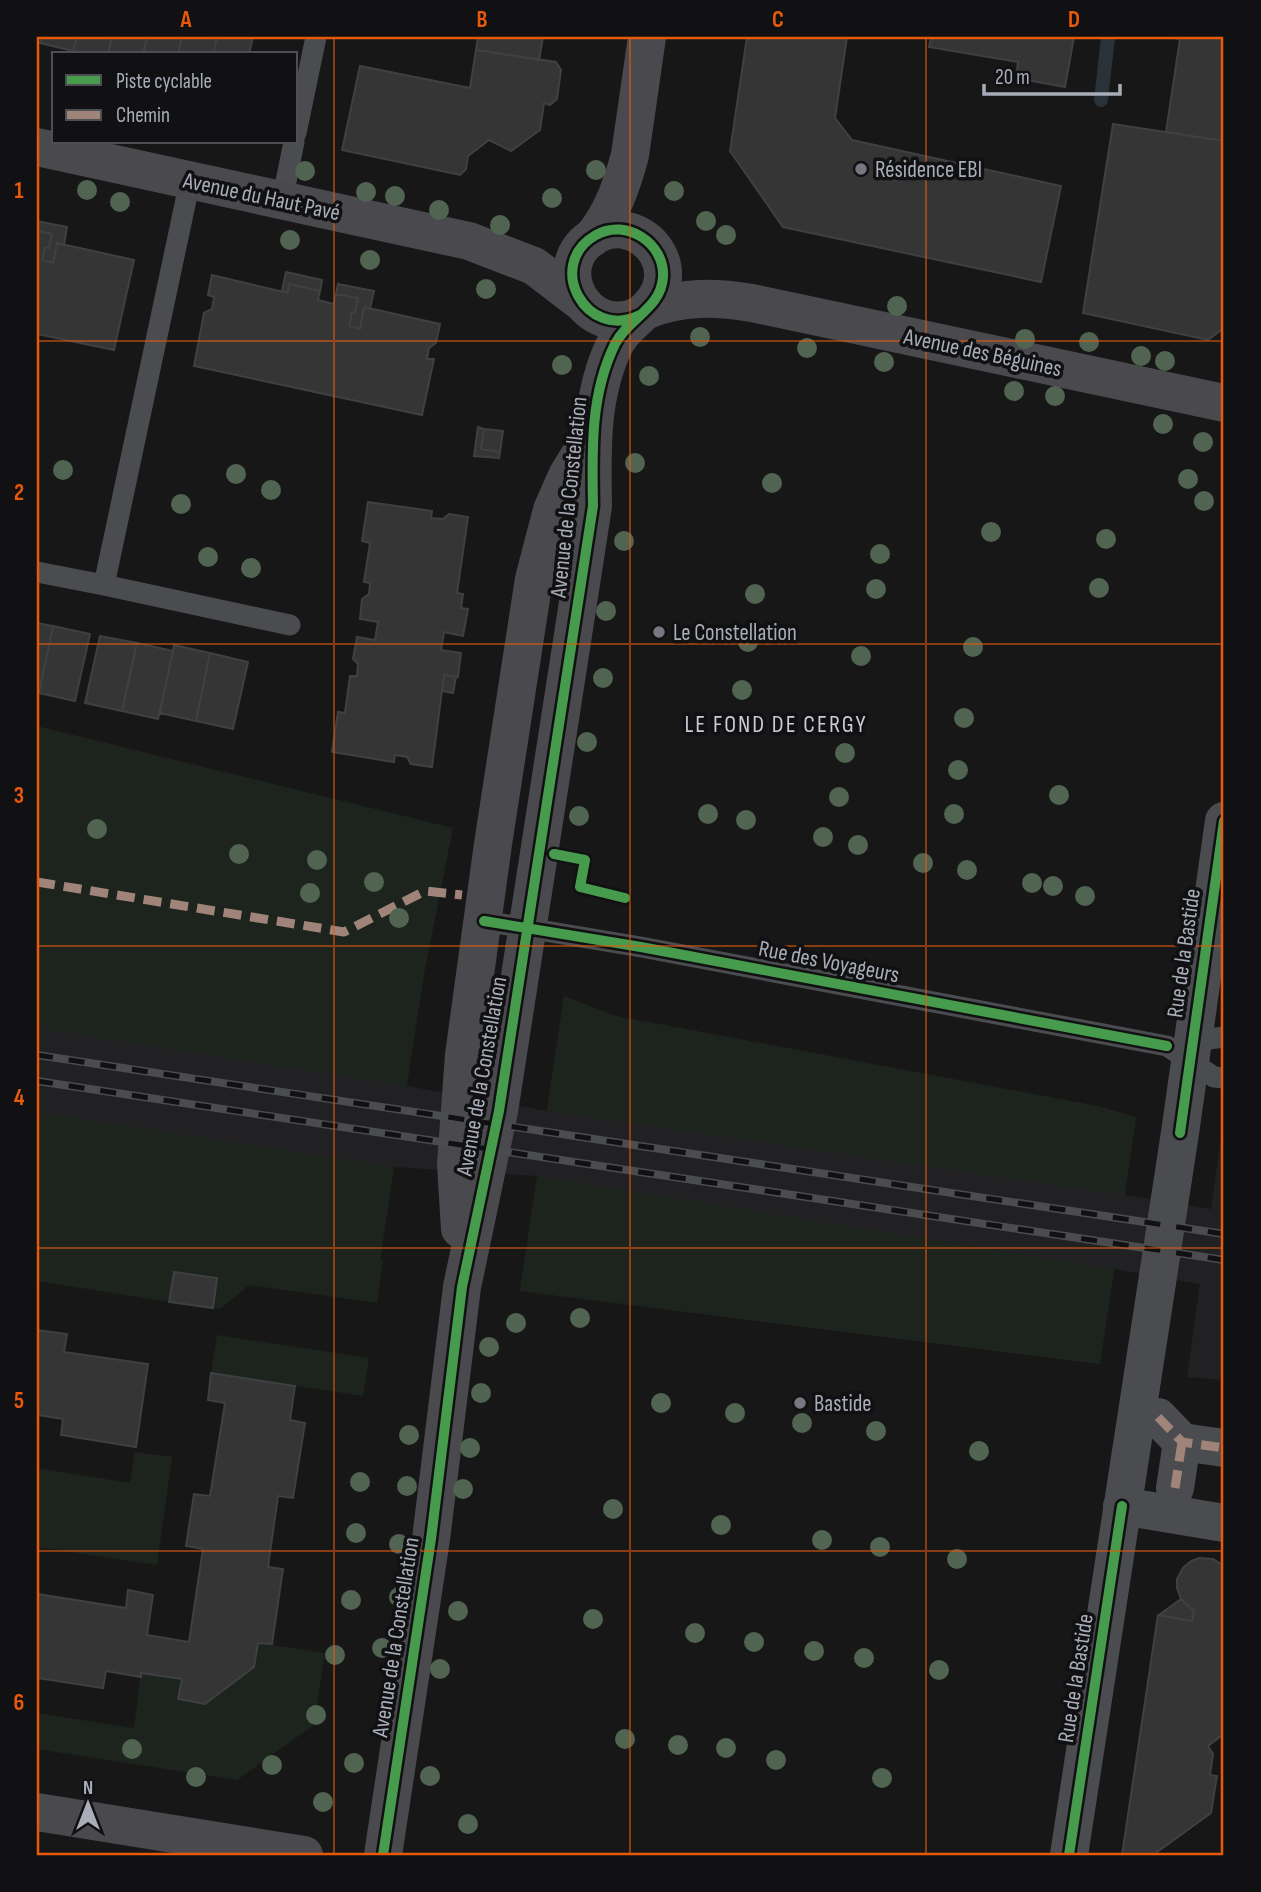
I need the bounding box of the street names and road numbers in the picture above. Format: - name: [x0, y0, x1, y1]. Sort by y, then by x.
- street label: Avenue du Haut Pavé: [180, 166, 343, 227]
- street label: Avenue des Béguines: [900, 322, 1064, 383]
- street label: Avenue de la Constellation: [544, 395, 593, 600]
- street label: Rue de la Bastide: [1161, 887, 1207, 1019]
- street label: Rue des Voyageurs: [756, 935, 902, 989]
- street label: Avenue de la Constellation: [450, 974, 513, 1179]
- street label: Avenue de la Constellation: [366, 1535, 426, 1740]
- street label: Rue de la Bastide: [1052, 1612, 1100, 1745]

